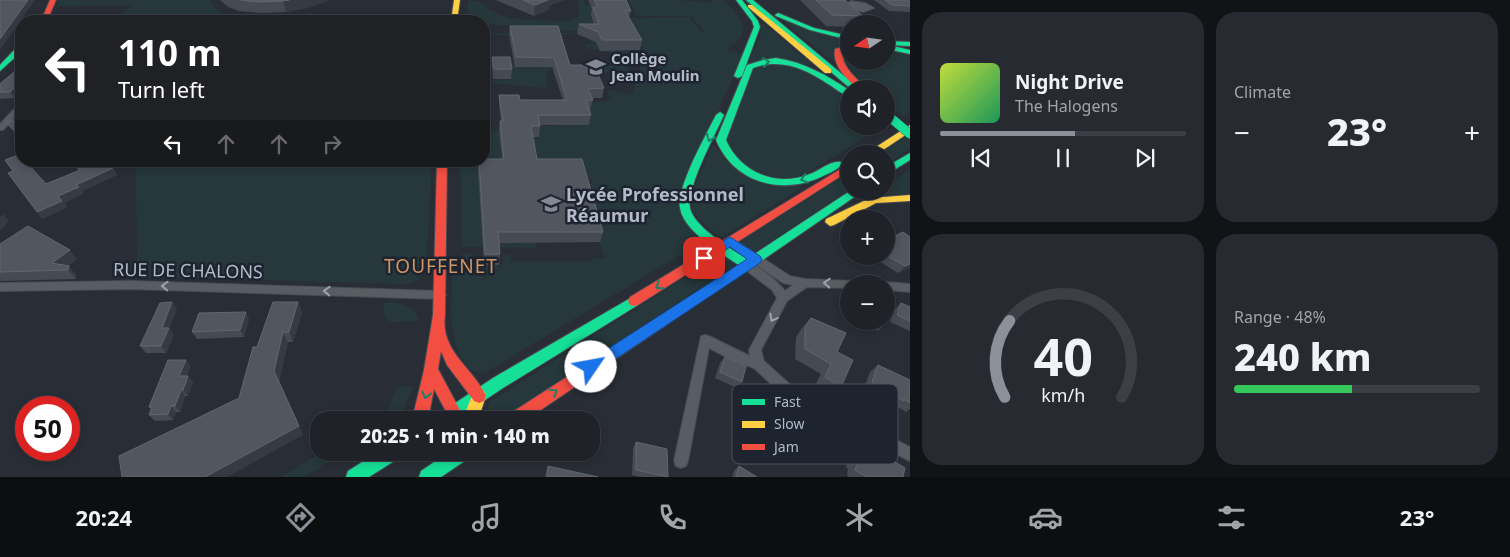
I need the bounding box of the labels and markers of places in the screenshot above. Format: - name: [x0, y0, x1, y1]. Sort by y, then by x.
- place label: Collège Jean Moulin: [609, 48, 700, 85]
- school or university icon: Collège Jean Moulin: [585, 56, 607, 78]
- place label: Lycée Professionnel Réaumur: [566, 182, 744, 227]
- school or university icon: Lycée Professionnel Réaumur: [540, 193, 562, 215]
- pin: [683, 237, 725, 279]

